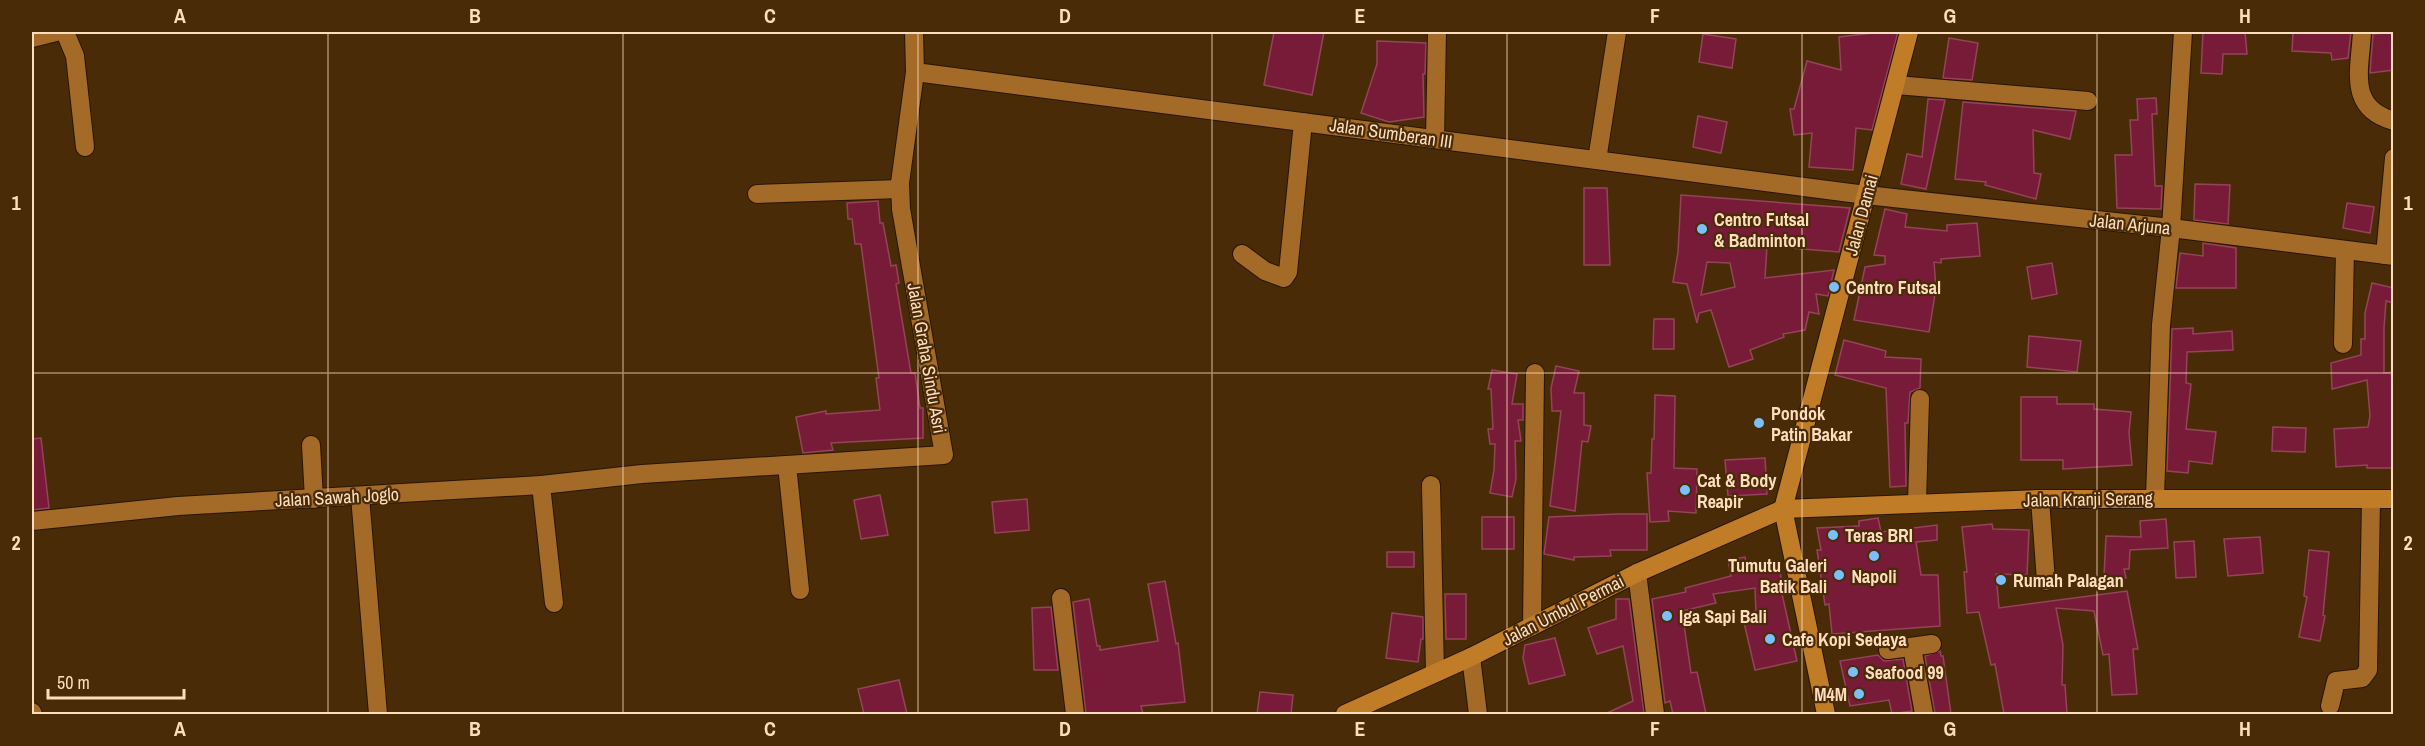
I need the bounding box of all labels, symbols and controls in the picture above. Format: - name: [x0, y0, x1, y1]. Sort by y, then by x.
- text: A: [174, 2, 186, 29]
- text: B: [469, 2, 481, 29]
- text: C: [764, 2, 776, 29]
- text: D: [1059, 2, 1071, 29]
- text: E: [1355, 2, 1366, 29]
- text: F: [1650, 2, 1660, 29]
- text: G: [1944, 2, 1956, 29]
- text: H: [2239, 2, 2251, 29]
- street label: Jalan Sumberan III: [1328, 112, 1454, 154]
- street label: Jalan Damai: [1838, 172, 1884, 258]
- text: 1: [11, 189, 21, 216]
- text: 1: [2403, 189, 2413, 216]
- place label: Centro Futsal & Badminton: [1714, 207, 1809, 253]
- street label: Jalan Arjuna: [2088, 207, 2172, 241]
- marker: Centro Futsal & Badminton: [1695, 222, 1709, 236]
- place label: Centro Futsal: [1846, 275, 1941, 300]
- marker: Centro Futsal: [1827, 280, 1841, 294]
- street label: Jalan Graha Sindu Asri: [901, 281, 953, 435]
- place label: Pondok Patin Bakar: [1771, 401, 1852, 447]
- marker: Pondok Patin Bakar: [1752, 416, 1766, 430]
- place label: Cat & Body Reapir: [1697, 468, 1777, 514]
- street label: Jalan Sawah Joglo: [274, 481, 400, 513]
- marker: Cat & Body Reapir: [1678, 483, 1692, 497]
- street label: Jalan Kranji Serang: [2023, 485, 2154, 513]
- place label: Teras BRI: [1845, 523, 1913, 548]
- marker: Teras BRI: [1826, 528, 1840, 542]
- text: 2: [11, 529, 21, 556]
- text: 2: [2403, 529, 2413, 556]
- marker: Napoli: [1867, 549, 1881, 563]
- place label: Tumutu Galeri Batik Bali: [1728, 553, 1827, 599]
- place label: Napoli: [1851, 564, 1897, 589]
- marker: Tumutu Galeri Batik Bali: [1832, 568, 1846, 582]
- place label: Rumah Palagan: [2013, 568, 2124, 593]
- street label: Jalan Umbul Permai: [1498, 569, 1628, 651]
- marker: Rumah Palagan: [1994, 573, 2008, 587]
- place label: Iga Sapi Bali: [1679, 604, 1767, 629]
- marker: Iga Sapi Bali: [1660, 609, 1674, 623]
- place label: Cafe Kopi Sedaya: [1782, 627, 1907, 652]
- marker: Cafe Kopi Sedaya: [1763, 632, 1777, 646]
- place label: Seafood 99: [1865, 660, 1944, 685]
- scale bar: [48, 662, 184, 700]
- marker: Seafood 99: [1846, 665, 1860, 679]
- text: 50 m: [57, 670, 90, 695]
- place label: M4M: [1814, 682, 1847, 707]
- marker: M4M: [1852, 687, 1866, 701]
- text: A: [174, 715, 186, 742]
- text: B: [469, 715, 481, 742]
- text: C: [764, 715, 776, 742]
- text: D: [1059, 715, 1071, 742]
- text: E: [1355, 715, 1366, 742]
- text: F: [1650, 715, 1660, 742]
- text: G: [1944, 715, 1956, 742]
- text: H: [2239, 715, 2251, 742]

